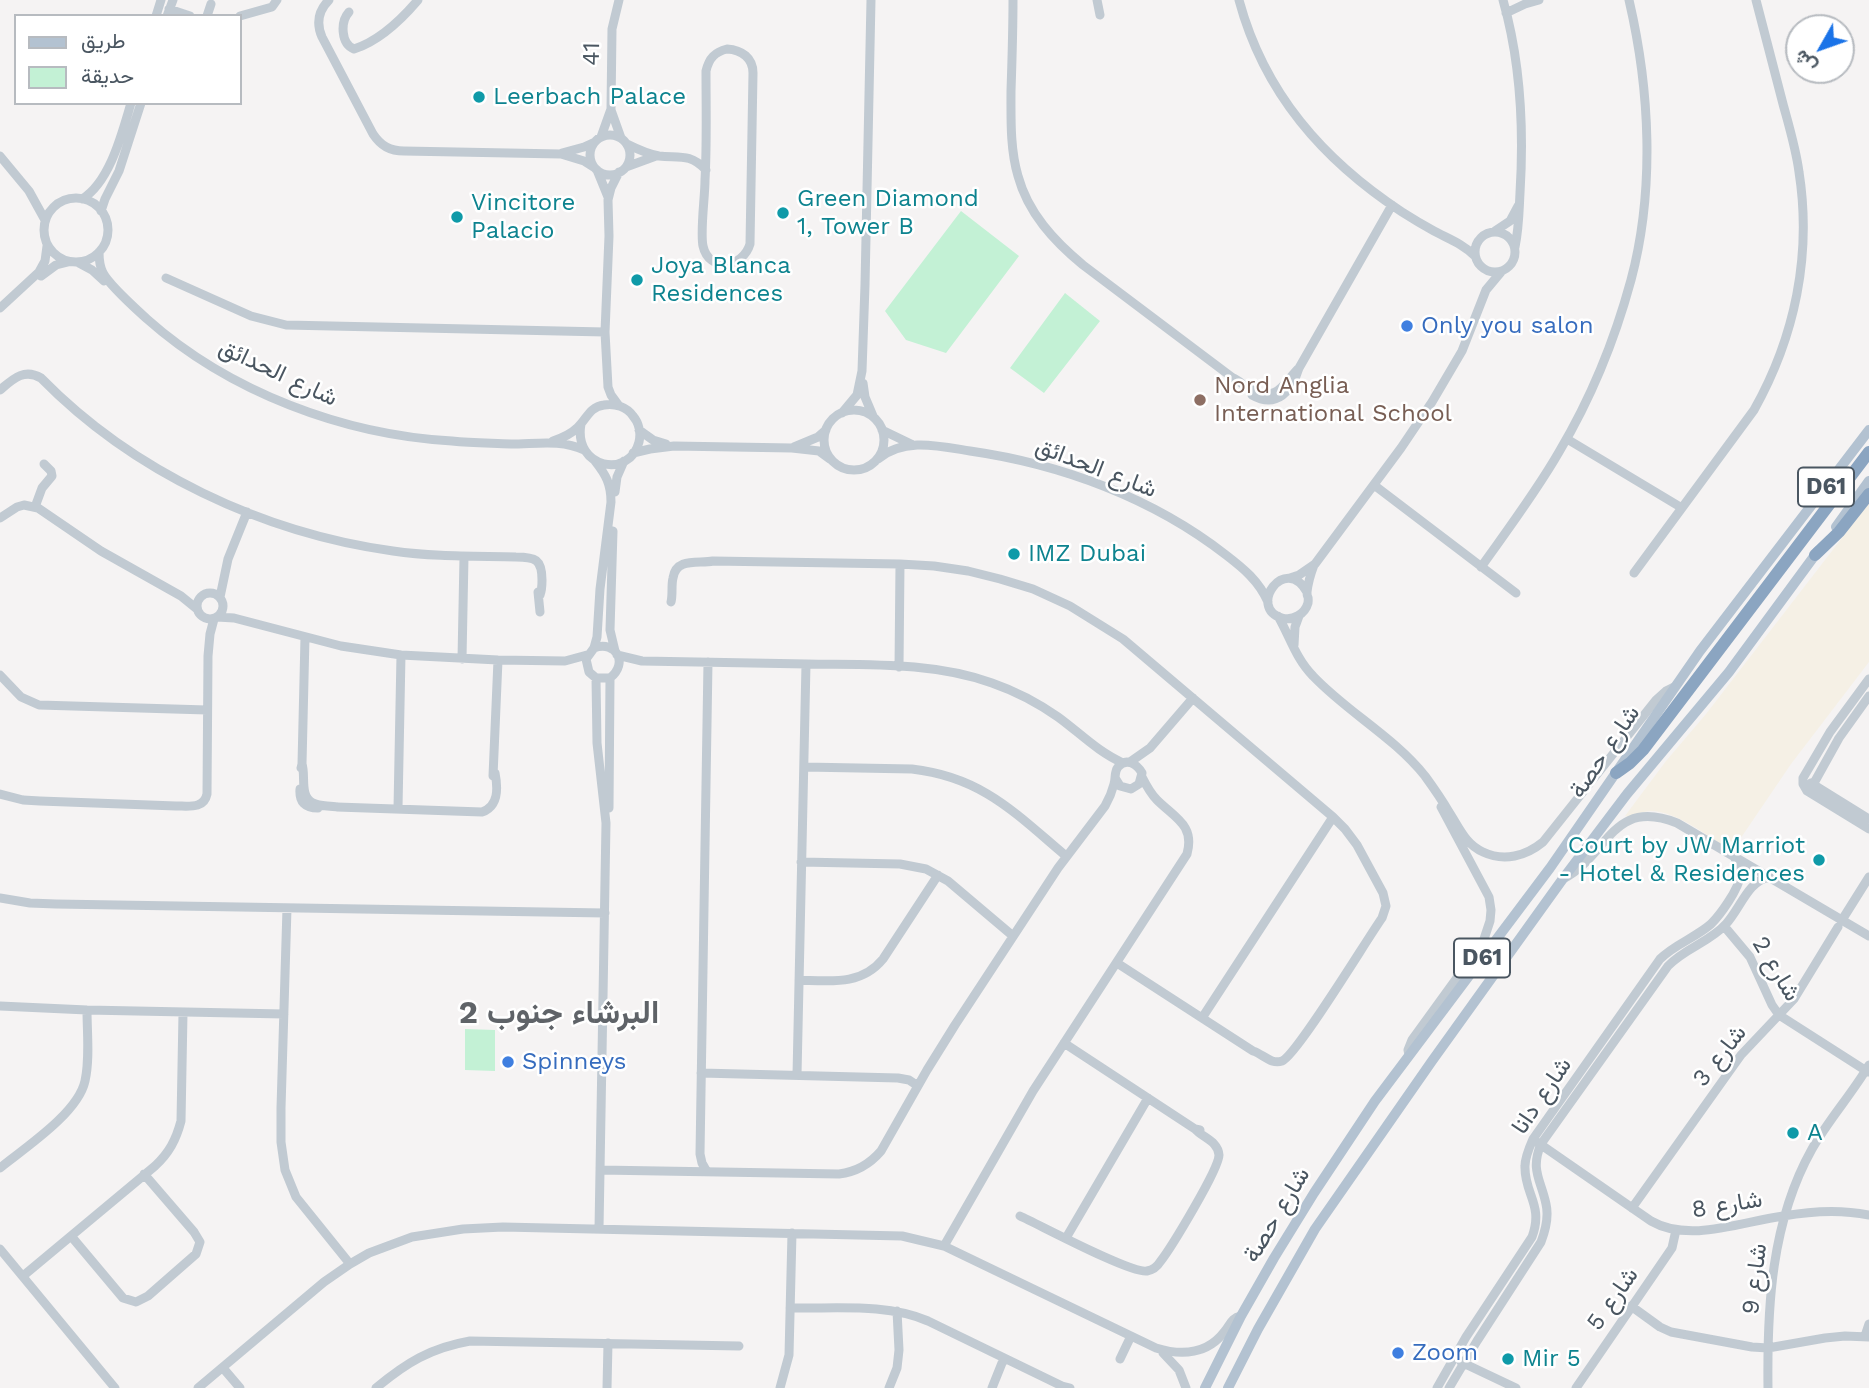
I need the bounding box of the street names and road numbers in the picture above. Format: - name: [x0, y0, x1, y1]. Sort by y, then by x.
- street label: 41: [577, 42, 607, 66]
- street label: شارع الحدائق: [214, 333, 342, 413]
- street label: شارع الحدائق: [1031, 432, 1161, 504]
- road number: D61: [1798, 467, 1854, 506]
- street label: شارع حصة: [1564, 700, 1646, 804]
- street label: شارع 2: [1746, 931, 1806, 1007]
- road number: D61: [1454, 939, 1510, 978]
- street label: شارع 3: [1687, 1019, 1753, 1093]
- street label: شارع دانا: [1506, 1052, 1578, 1140]
- street label: شارع حصة: [1237, 1162, 1317, 1268]
- street label: شارع 8: [1690, 1185, 1764, 1225]
- street label: شارع 9: [1736, 1242, 1774, 1316]
- street label: شارع 5: [1581, 1262, 1645, 1336]

